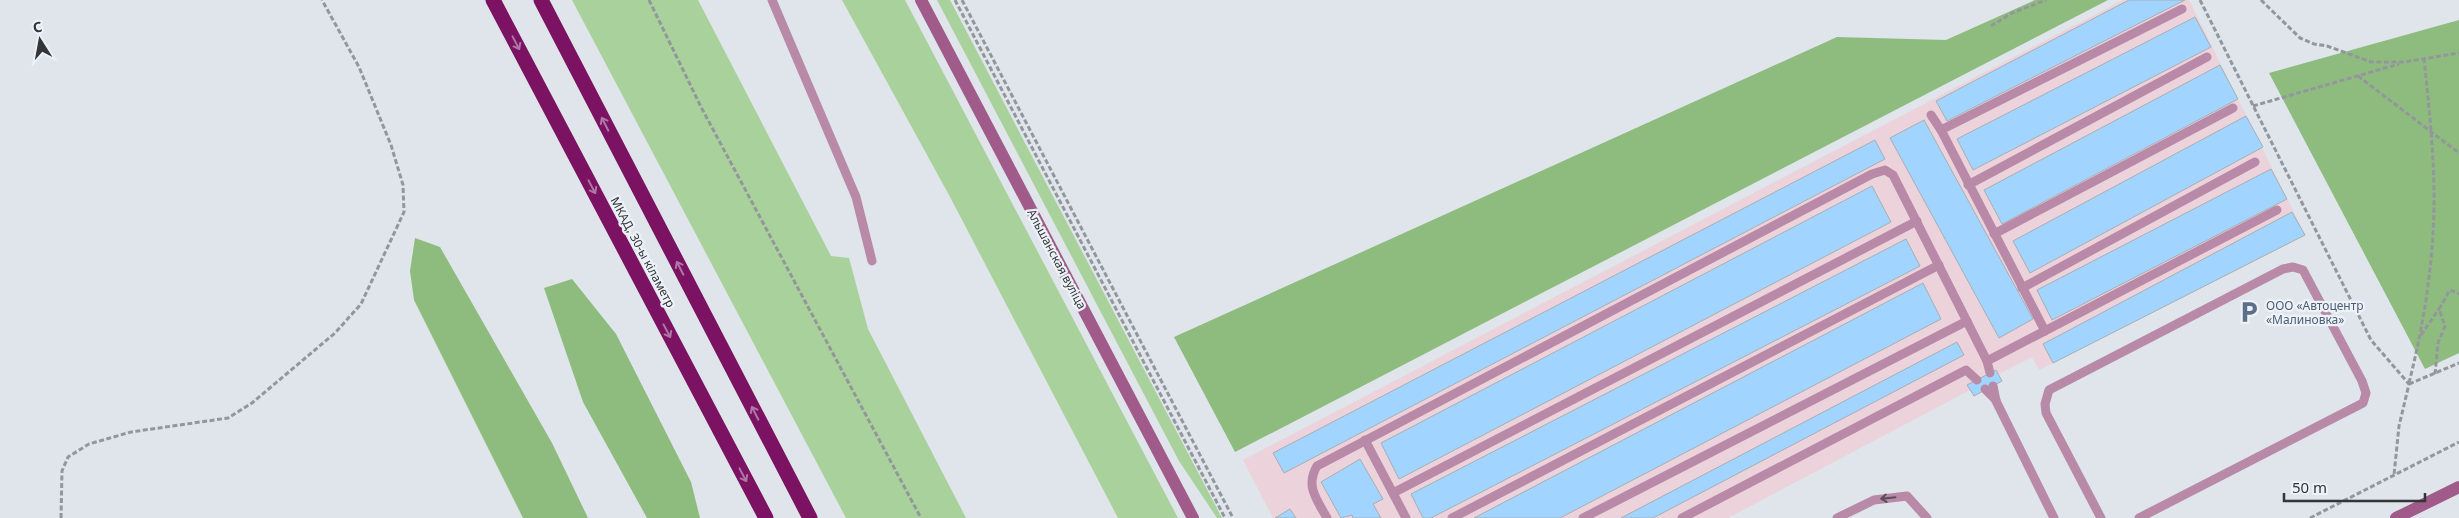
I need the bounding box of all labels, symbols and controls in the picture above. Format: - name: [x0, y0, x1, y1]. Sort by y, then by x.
- north arrow: [15, 15, 65, 65]
- text: С: [31, 17, 44, 37]
- one-way arrow: [512, 35, 521, 50]
- one-way arrow: [600, 117, 610, 132]
- one-way arrow: [588, 179, 597, 194]
- street label: МКАД, 30-ы кіламетр: [607, 194, 679, 310]
- street label: Альшанская вуліца: [1023, 206, 1091, 312]
- one-way arrow: [675, 261, 685, 276]
- place label: ООО «Автоцентр «Малиновка»: [2266, 297, 2364, 328]
- parking icon: ООО «Автоцентр «Малиновка»: [2236, 299, 2262, 325]
- one-way arrow: [662, 323, 672, 338]
- one-way arrow: [750, 405, 760, 420]
- one-way arrow: [738, 467, 748, 482]
- scale bar: [2284, 470, 2425, 502]
- text: 50 m: [2292, 477, 2327, 497]
- one-way arrow: [1880, 494, 1896, 503]

